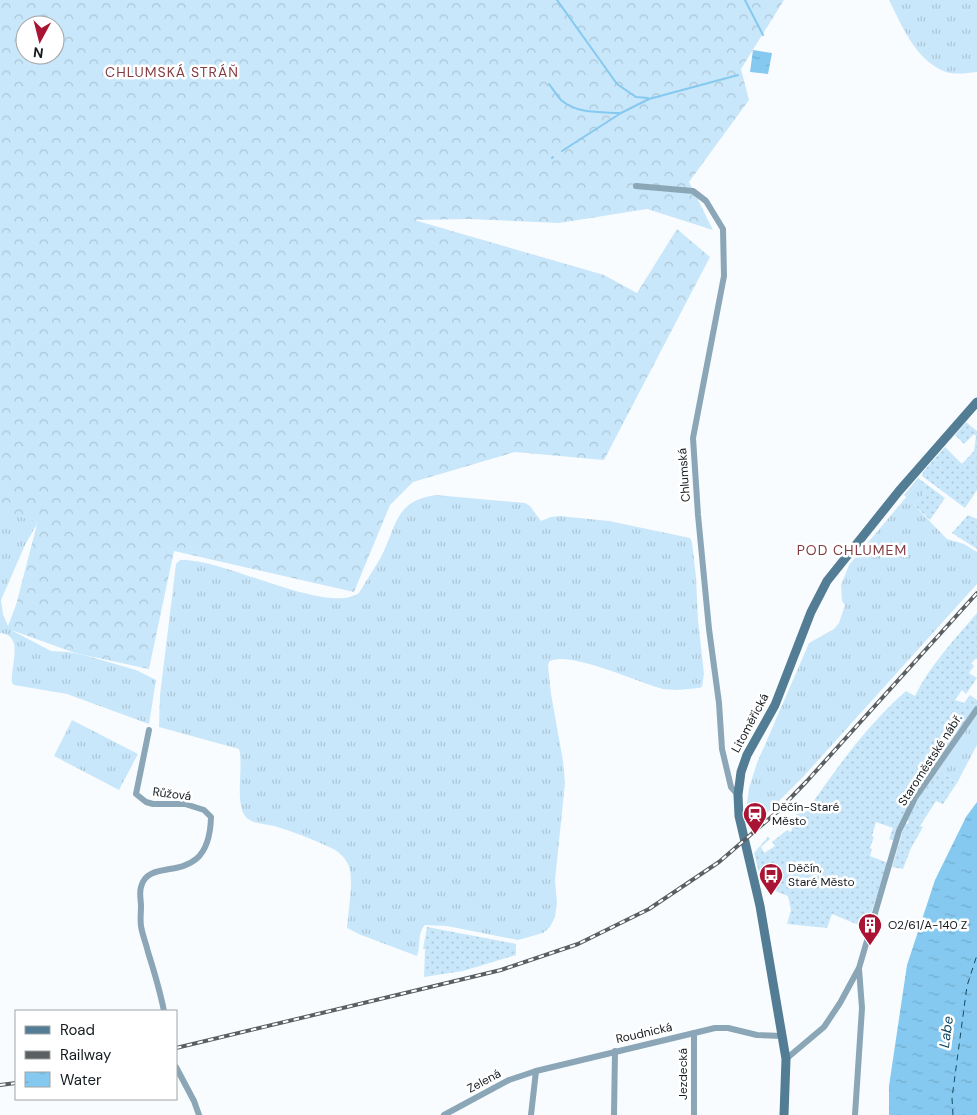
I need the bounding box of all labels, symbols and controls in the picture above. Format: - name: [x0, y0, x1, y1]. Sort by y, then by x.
- north arrow: [15, 15, 65, 65]
- text: N: [32, 43, 45, 62]
- district label: CHLUMSKÁ STRÁŇ: [105, 63, 239, 81]
- street label: Chlumská: [674, 447, 694, 503]
- district label: POD CHLUMEM: [797, 541, 907, 559]
- street label: Litoměřická: [728, 691, 772, 755]
- street label: Staroměstské nábř.: [894, 711, 966, 809]
- street label: Růžová: [152, 784, 192, 804]
- place label: Děčín-Staré Město: [772, 799, 839, 829]
- station icon: Děčín-Staré Město: [742, 801, 768, 835]
- place label: Děčín, Staré Město: [788, 860, 855, 890]
- bus stop icon: Děčín, Staré Město: [758, 862, 784, 896]
- building icon: O2/61/A-140 Z: [857, 912, 883, 946]
- place label: O2/61/A-140 Z: [888, 917, 967, 933]
- legend: [15, 1010, 178, 1100]
- water label: Labe: [935, 1015, 957, 1049]
- street label: Roudnická: [614, 1019, 674, 1047]
- text: Road: [60, 1020, 95, 1040]
- text: Railway: [60, 1045, 112, 1065]
- street label: Jezdecká: [675, 1048, 691, 1100]
- street label: Zelená: [464, 1065, 504, 1097]
- text: Water: [60, 1070, 102, 1090]

